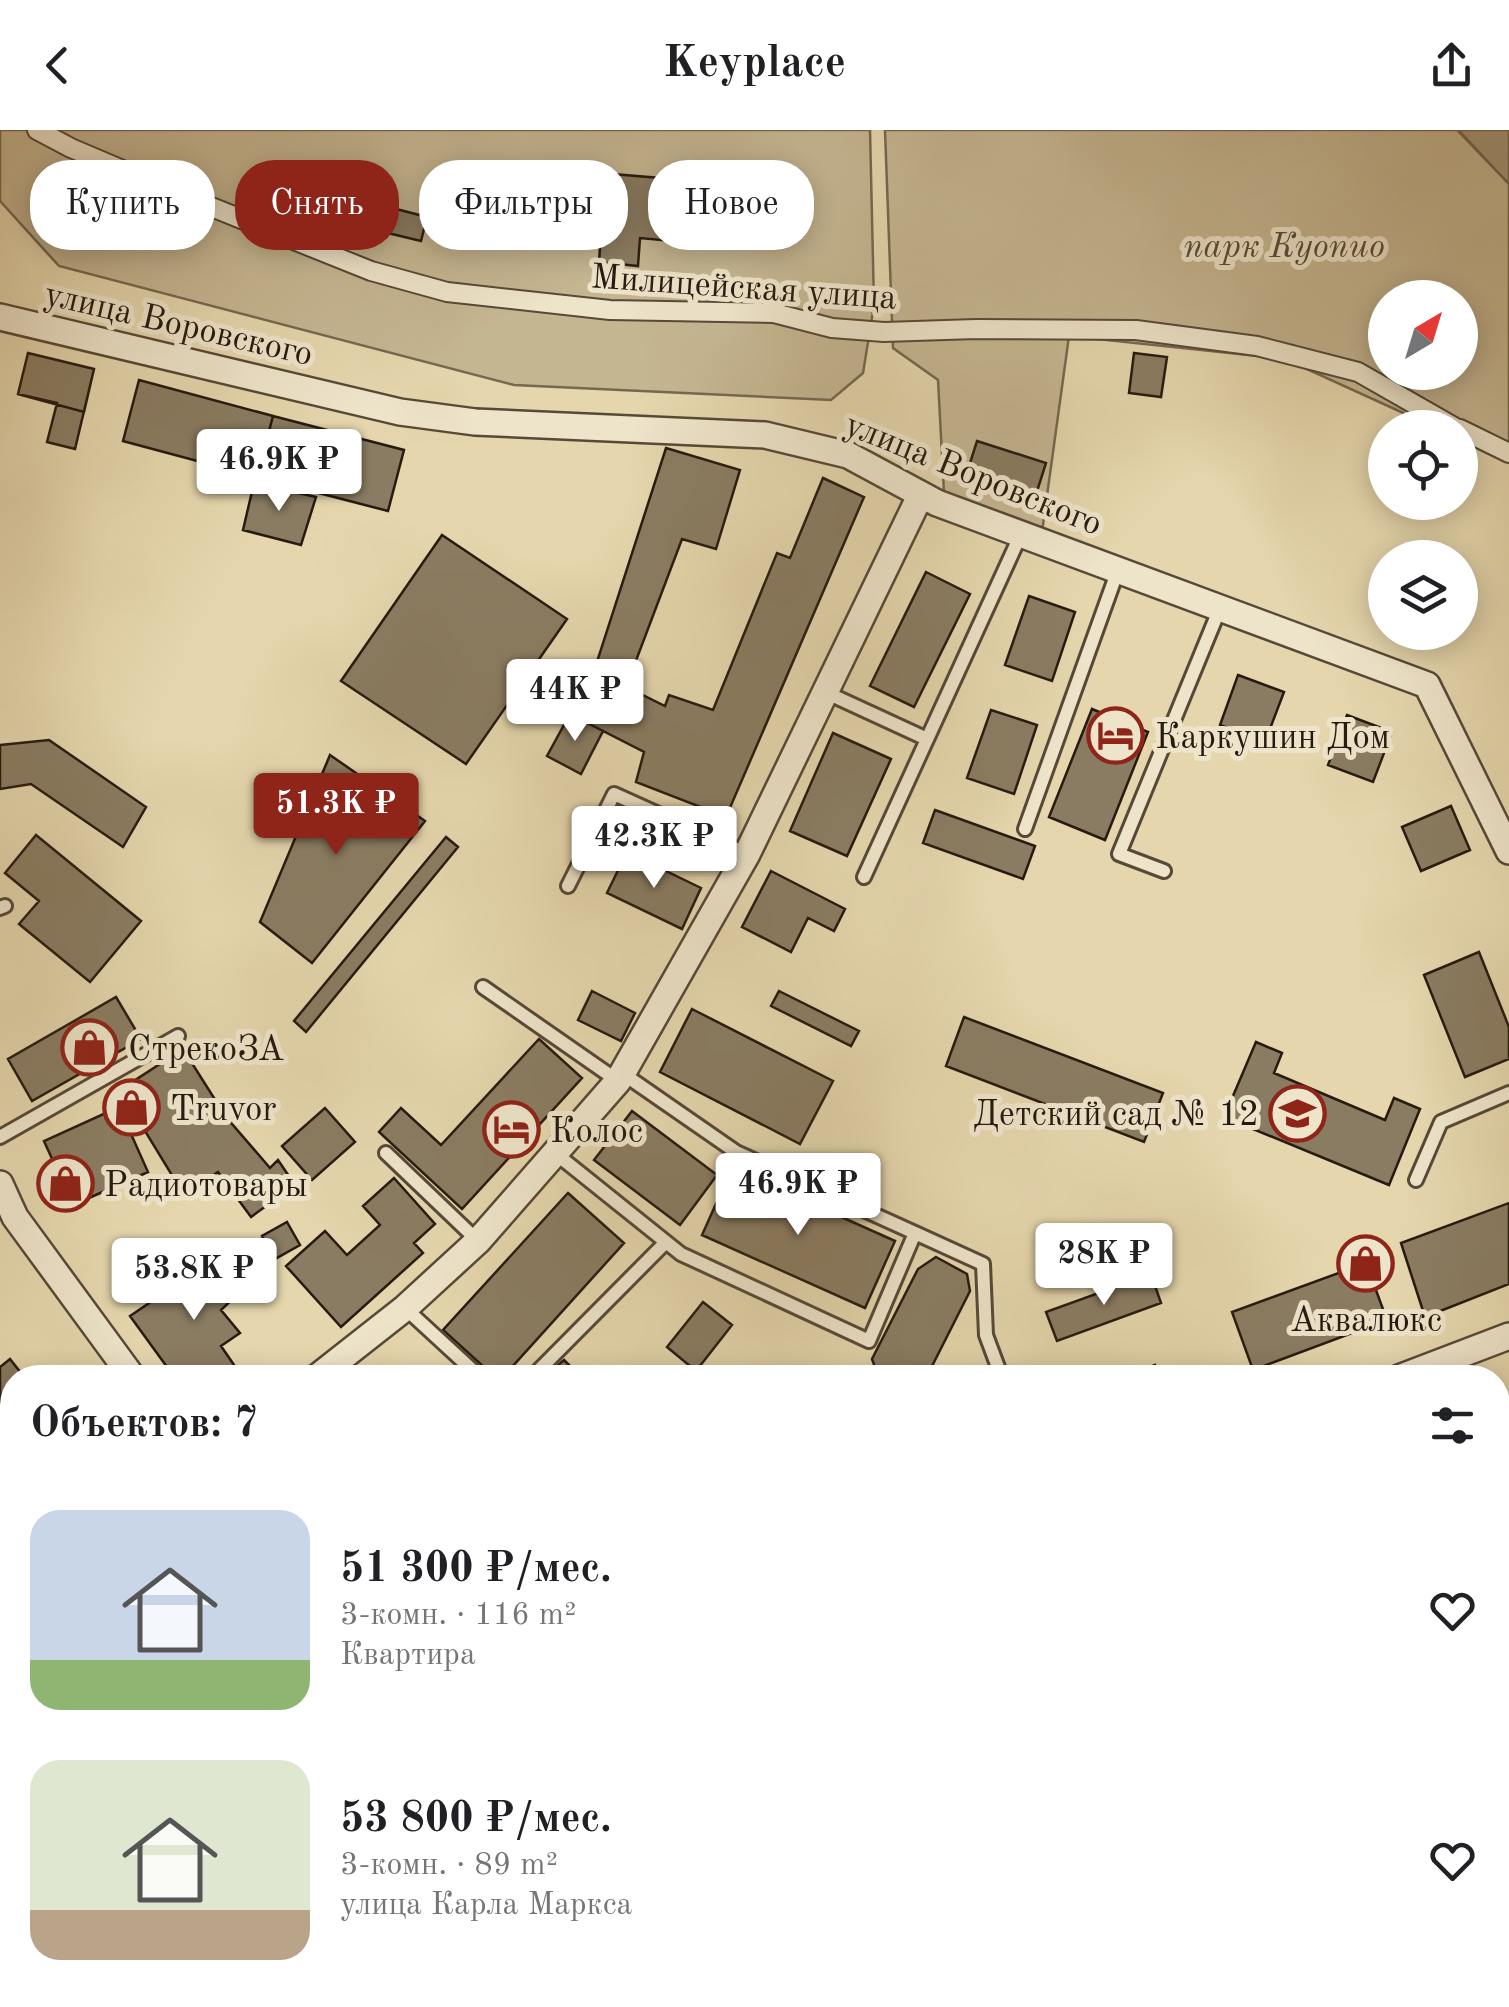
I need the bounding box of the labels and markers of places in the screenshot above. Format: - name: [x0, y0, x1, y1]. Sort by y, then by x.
- pin: 46.9K ₽: [187, 429, 371, 514]
- pin: 44K ₽: [505, 659, 645, 744]
- hotel icon: Каркушин Дом: [1086, 706, 1146, 766]
- place label: Каркушин Дом: [1155, 721, 1390, 756]
- pin: 51.3K ₽: [244, 773, 428, 858]
- pin: 42.3K ₽: [562, 806, 746, 891]
- shop icon: СтрекоЗА: [59, 1018, 119, 1078]
- place label: СтрекоЗА: [128, 1033, 284, 1068]
- shop icon: Truvor: [101, 1078, 161, 1138]
- school or university icon: Детский сад № 12: [1268, 1083, 1328, 1143]
- place label: Truvor: [170, 1093, 277, 1128]
- place label: Детский сад № 12: [973, 1098, 1259, 1133]
- hotel icon: Колос: [481, 1100, 541, 1160]
- place label: Колос: [550, 1115, 643, 1150]
- pin: 46.9K ₽: [706, 1153, 890, 1238]
- shop icon: Радиотовары: [35, 1154, 95, 1214]
- place label: Радиотовары: [104, 1169, 308, 1204]
- pin: 28K ₽: [1034, 1223, 1174, 1308]
- shop icon: Аквалюкс: [1336, 1233, 1396, 1293]
- pin: 53.8K ₽: [102, 1238, 286, 1323]
- place label: Аквалюкс: [1290, 1304, 1442, 1339]

